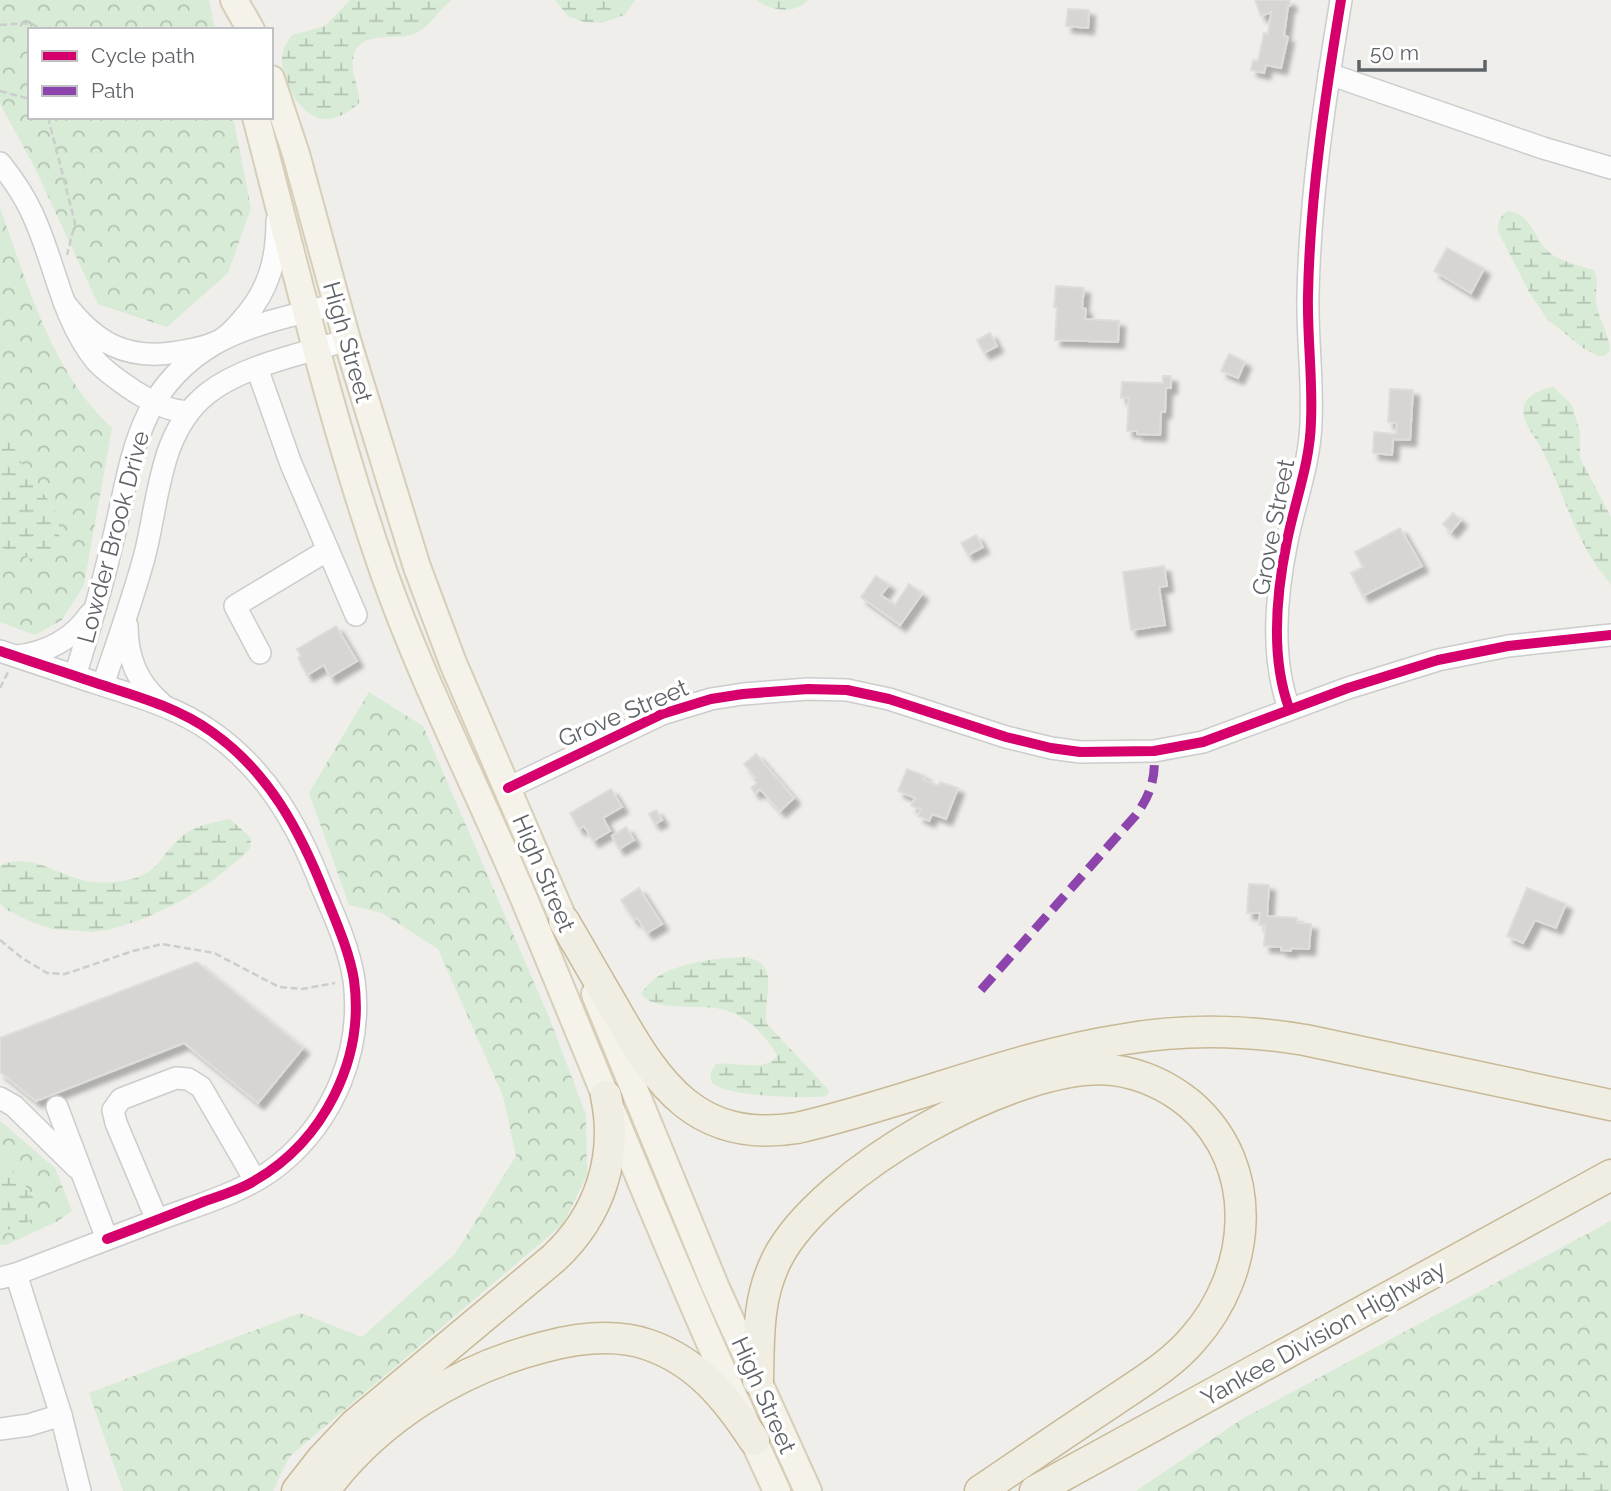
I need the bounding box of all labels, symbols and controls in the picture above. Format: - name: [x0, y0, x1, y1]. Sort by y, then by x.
- legend: [28, 28, 273, 119]
- scale bar: [1359, 28, 1485, 72]
- text: 50 m: [1370, 40, 1419, 65]
- text: Cycle path: [91, 43, 195, 68]
- text: Path: [91, 78, 135, 103]
- street label: High Street: [317, 278, 379, 406]
- street label: Lowder Brook Drive: [71, 428, 155, 646]
- street label: Grove Street: [1246, 456, 1300, 598]
- street label: Grove Street: [554, 673, 692, 753]
- street label: High Street: [506, 810, 582, 936]
- street label: Yankee Division Highway: [1196, 1254, 1450, 1412]
- street label: High Street: [725, 1332, 803, 1458]

